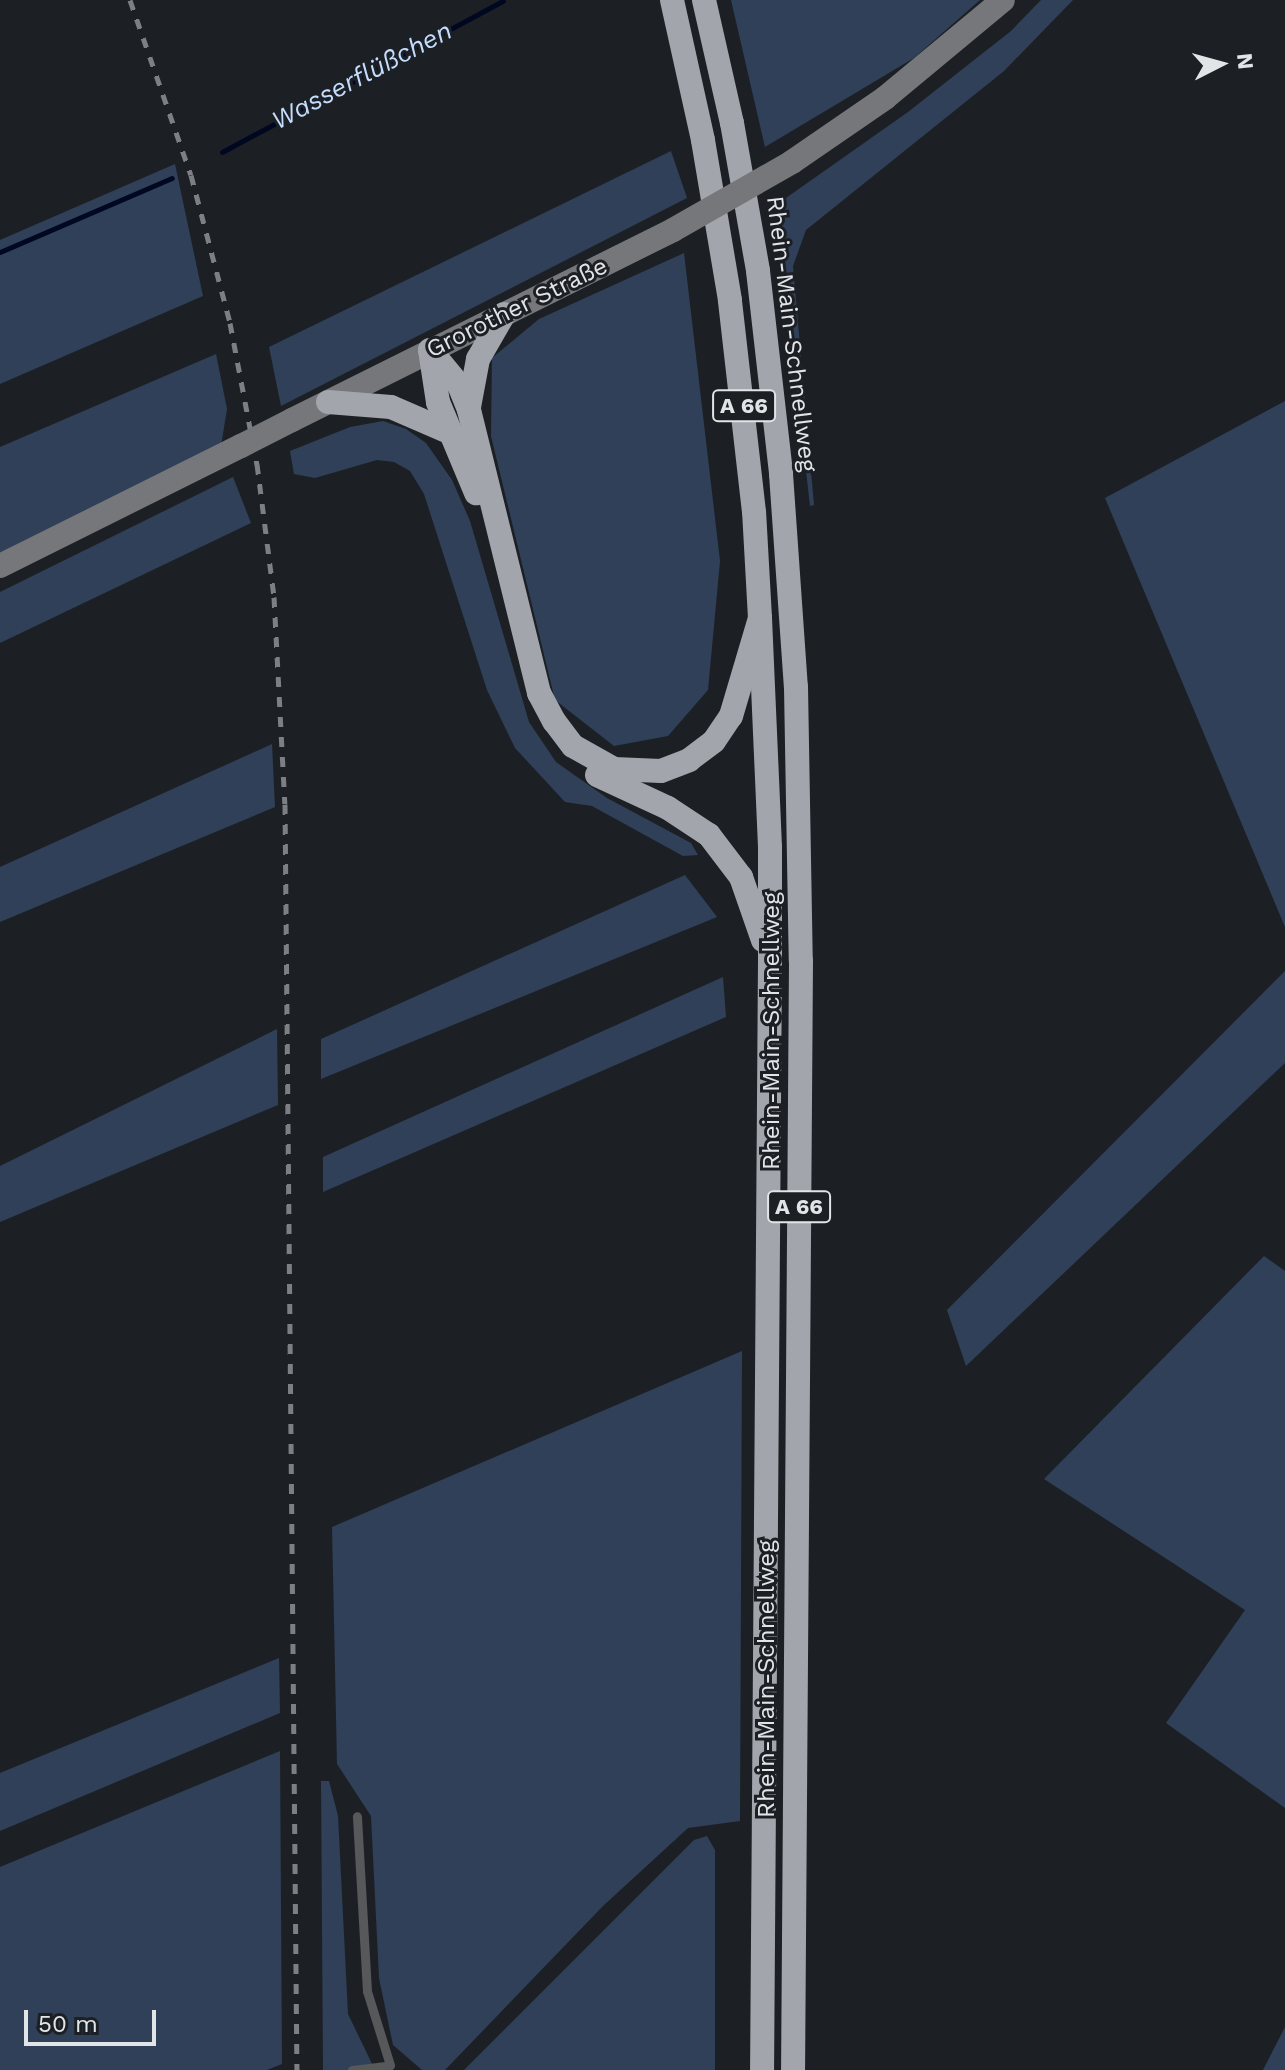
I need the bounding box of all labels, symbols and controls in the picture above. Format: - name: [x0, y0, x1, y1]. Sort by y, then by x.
- water label: Wasserflüßchen: [266, 15, 458, 137]
- north arrow: [1181, 24, 1261, 104]
- text: N: [1232, 52, 1259, 71]
- street label: Rhein-Main-Schnellweg: [760, 194, 822, 474]
- street label: Grorother Straße: [421, 252, 613, 364]
- road number: A 66: [710, 388, 778, 424]
- street label: Rhein-Main-Schnellweg: [758, 892, 786, 1170]
- road number: A 66: [765, 1189, 833, 1225]
- street label: Rhein-Main-Schnellweg: [753, 1540, 781, 1818]
- scale bar: [28, 1994, 160, 2044]
- text: 50 m: [38, 2010, 98, 2038]

